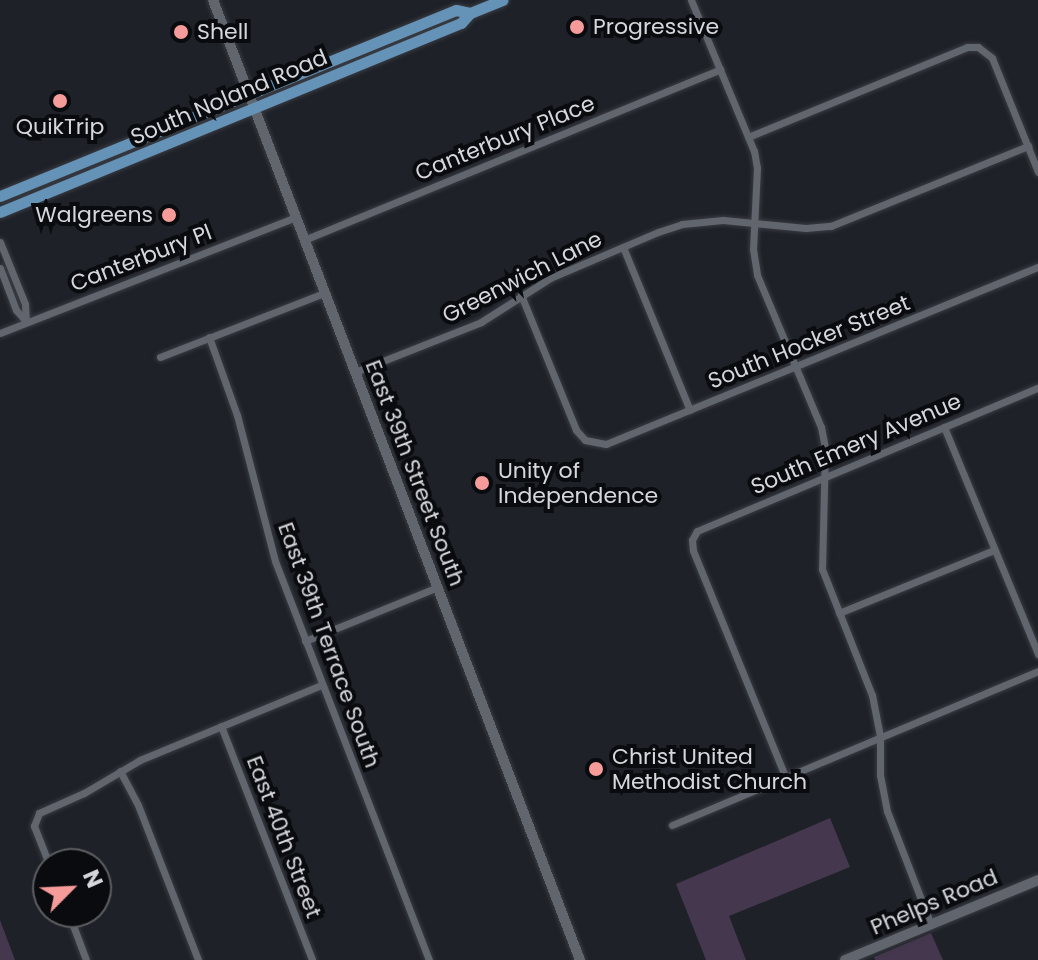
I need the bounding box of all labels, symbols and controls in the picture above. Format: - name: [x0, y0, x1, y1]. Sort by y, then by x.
- place label: Progressive: [593, 14, 719, 40]
- marker: Progressive: [568, 18, 586, 36]
- place label: Shell: [197, 19, 248, 45]
- marker: Shell: [172, 23, 190, 41]
- street label: South Noland Road: [127, 44, 331, 150]
- street label: Canterbury Place: [411, 90, 599, 186]
- marker: QuikTrip: [51, 92, 69, 110]
- place label: QuikTrip: [16, 114, 104, 140]
- place label: Walgreens: [35, 202, 153, 228]
- marker: Walgreens: [160, 206, 178, 224]
- street label: Canterbury Pl: [67, 219, 215, 297]
- street label: Greenwich Lane: [438, 225, 606, 329]
- street label: South Hocker Street: [704, 289, 914, 395]
- street label: East 39th Street South: [360, 356, 470, 590]
- street label: South Emery Avenue: [747, 388, 965, 500]
- place label: Unity of Independence: [498, 457, 658, 508]
- marker: Unity of Independence: [473, 474, 491, 492]
- street label: East 39th Terrace South: [272, 519, 386, 771]
- place label: Christ United Methodist Church: [612, 743, 807, 794]
- street label: East 40th Street: [241, 752, 327, 922]
- marker: Christ United Methodist Church: [587, 760, 605, 778]
- north arrow: [32, 848, 112, 928]
- street label: Phelps Road: [867, 863, 1001, 941]
- text: N: [75, 865, 110, 893]

